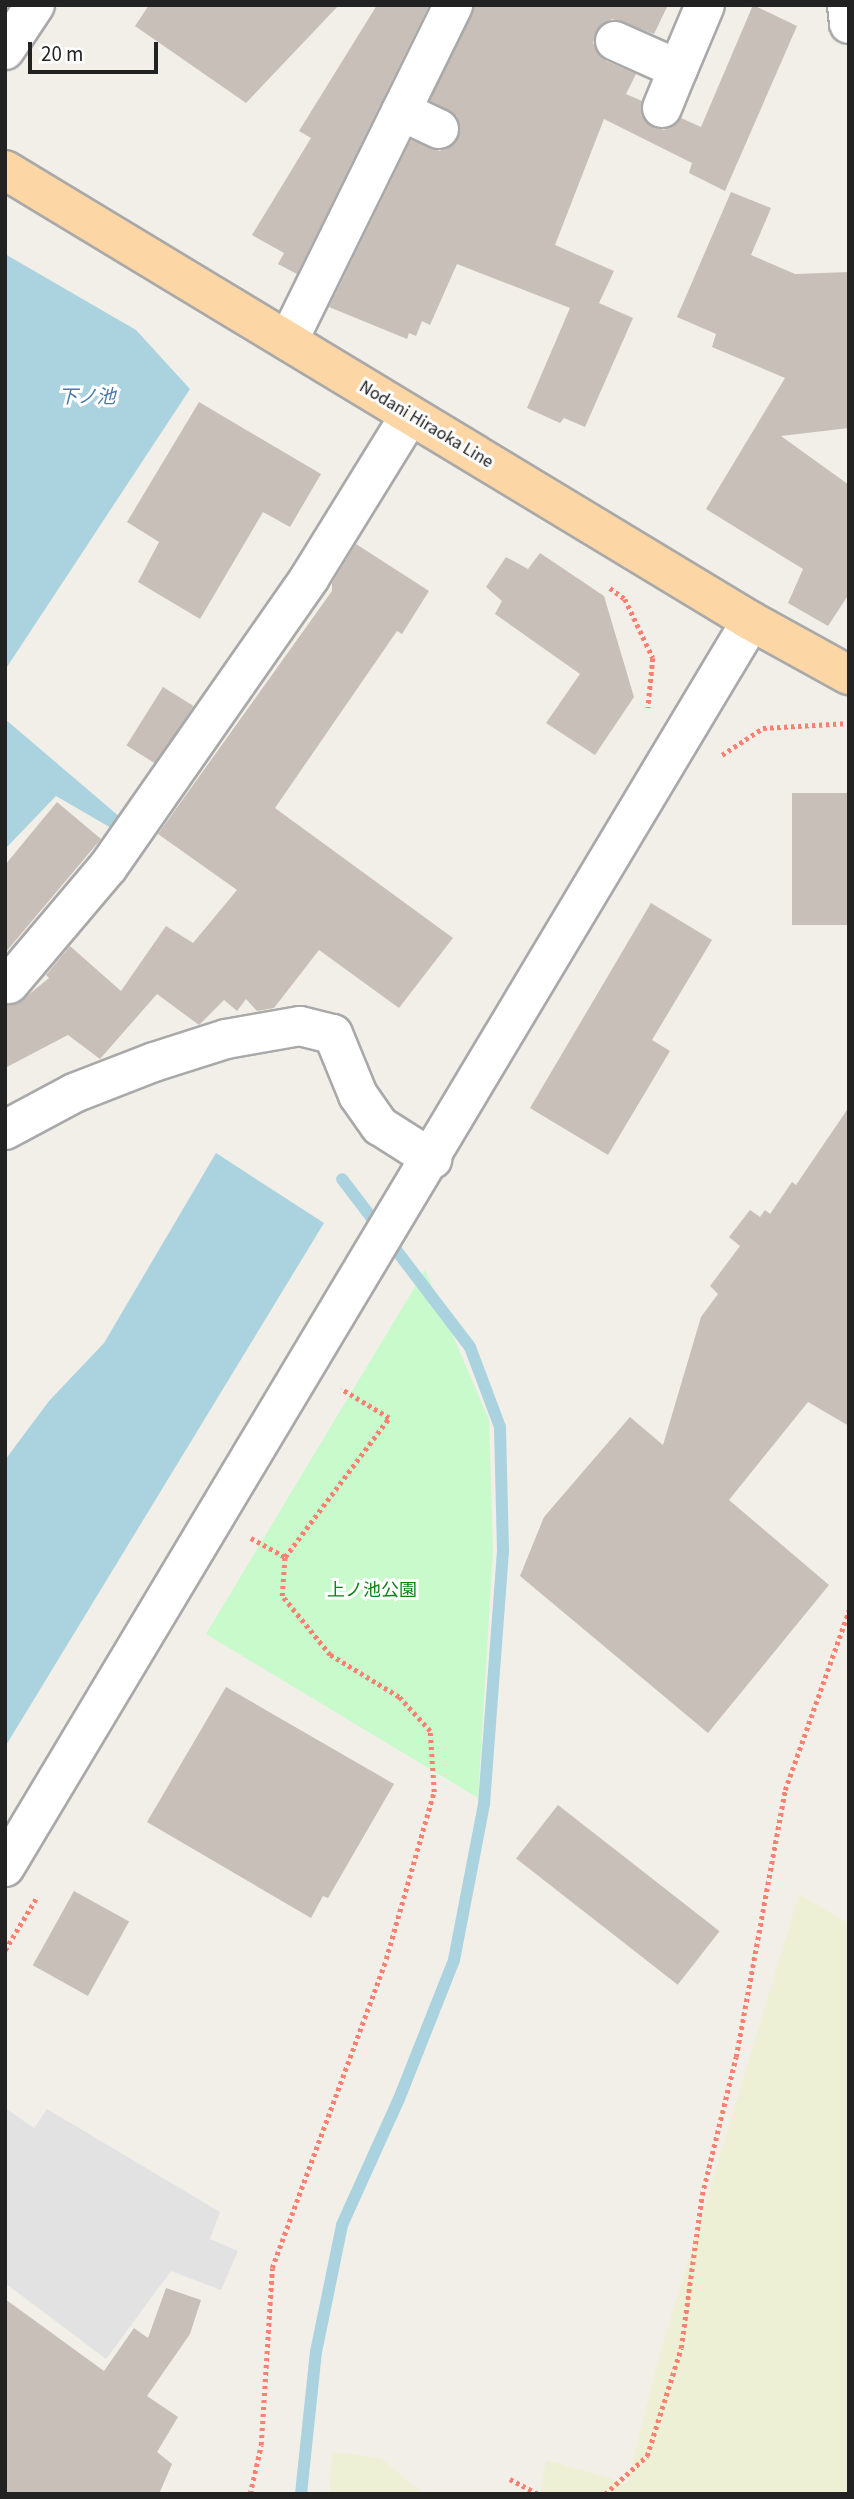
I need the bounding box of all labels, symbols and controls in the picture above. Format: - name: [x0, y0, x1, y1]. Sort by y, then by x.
- scale bar: [32, 28, 161, 72]
- text: 20 m: [41, 39, 83, 69]
- street label: Nodani Hiraoka Line: [355, 376, 497, 474]
- water label: 下ノ池: [59, 387, 115, 409]
- park label: 上ノ池公園: [327, 1580, 417, 1602]

